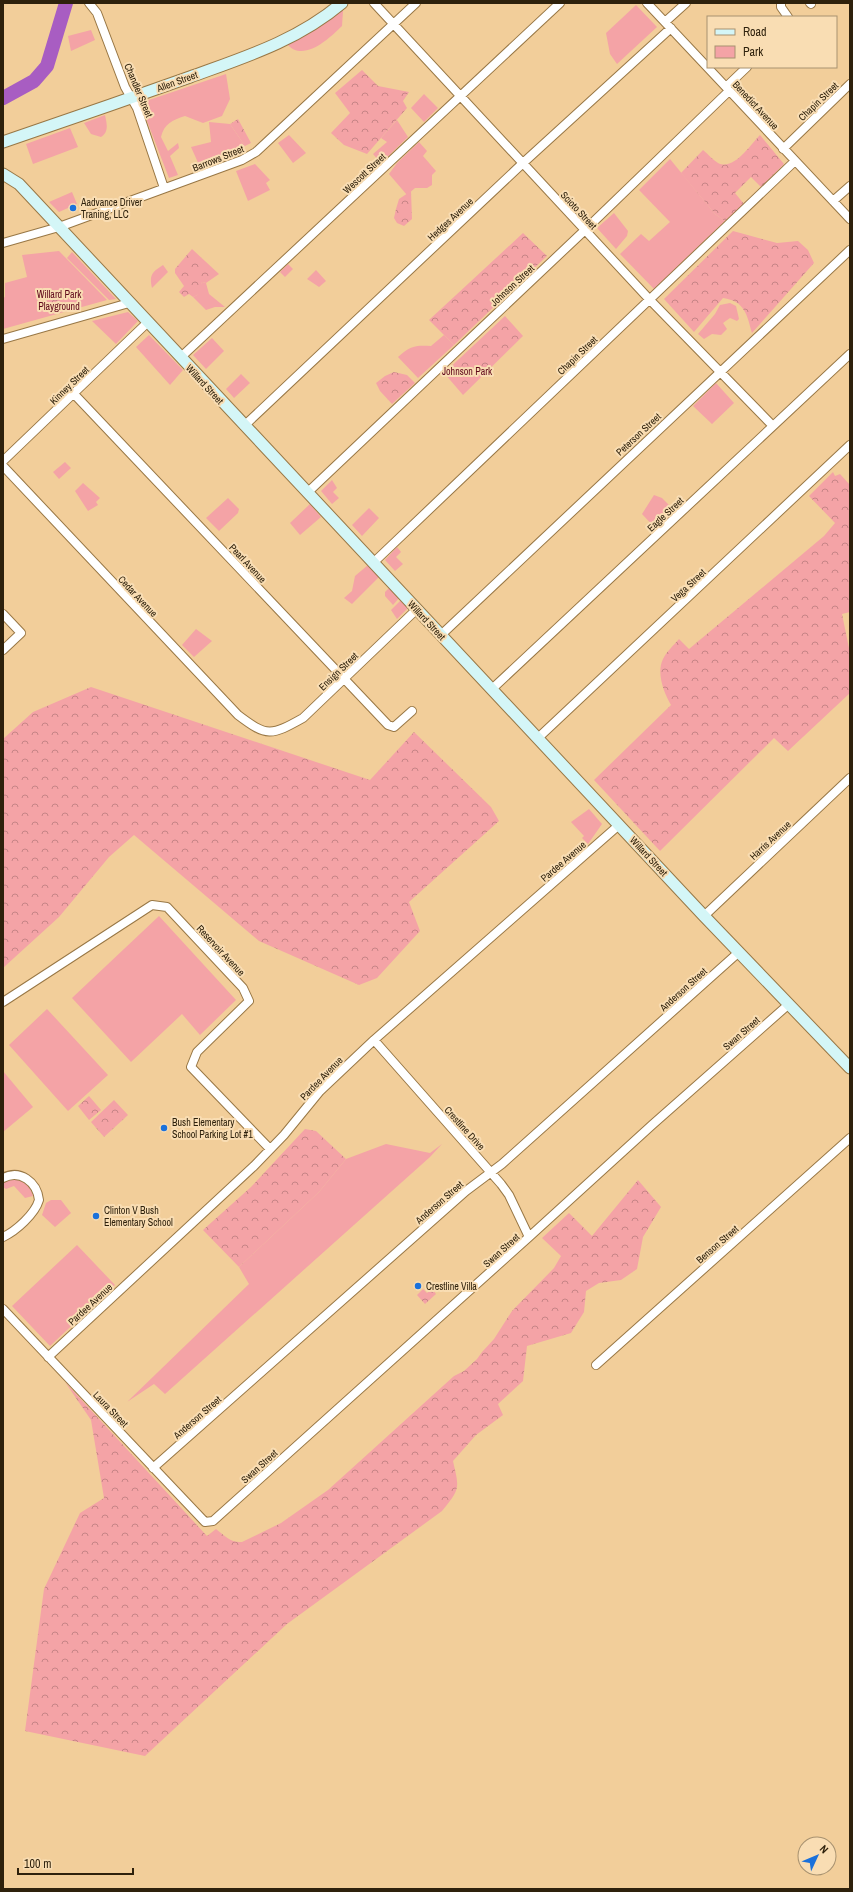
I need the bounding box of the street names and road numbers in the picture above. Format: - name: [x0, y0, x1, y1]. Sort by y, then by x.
- street label: Chandler Street: [121, 61, 156, 120]
- street label: Allen Street: [154, 68, 200, 95]
- street label: Benedict Avenue: [730, 78, 782, 133]
- street label: Chapin Street: [796, 79, 842, 124]
- street label: Barrows Street: [191, 142, 246, 175]
- street label: Wescott Street: [340, 150, 389, 196]
- street label: Scioto Street: [558, 189, 600, 233]
- street label: Hedges Avenue: [425, 195, 476, 244]
- street label: Johnson Street: [488, 261, 537, 309]
- street label: Chapin Street: [555, 333, 601, 378]
- street label: Willard Street: [183, 362, 227, 407]
- street label: Kinney Street: [47, 363, 92, 407]
- street label: Peterson Street: [613, 410, 664, 459]
- street label: Eagle Street: [644, 494, 687, 535]
- street label: Pearl Avenue: [226, 541, 269, 586]
- street label: Vega Street: [668, 566, 709, 605]
- street label: Cedar Avenue: [115, 573, 160, 620]
- street label: Willard Street: [405, 598, 449, 643]
- street label: Ensign Street: [316, 649, 361, 693]
- street label: Harris Avenue: [747, 818, 794, 863]
- street label: Willard Street: [627, 834, 671, 879]
- street label: Pardee Avenue: [538, 838, 589, 885]
- street label: Reservoir Avenue: [194, 922, 248, 979]
- street label: Anderson Street: [656, 964, 710, 1015]
- street label: Swan Street: [720, 1013, 763, 1053]
- street label: Pardee Avenue: [297, 1053, 346, 1103]
- street label: Crestline Drive: [442, 1104, 488, 1153]
- street label: Anderson Street: [412, 1178, 466, 1227]
- street label: Benson Street: [693, 1222, 742, 1266]
- street label: Swan Street: [480, 1230, 523, 1270]
- street label: Pardee Avenue: [65, 1280, 116, 1328]
- street label: Laura Street: [90, 1389, 131, 1431]
- street label: Anderson Street: [170, 1393, 224, 1442]
- street label: Swan Street: [238, 1446, 281, 1486]

